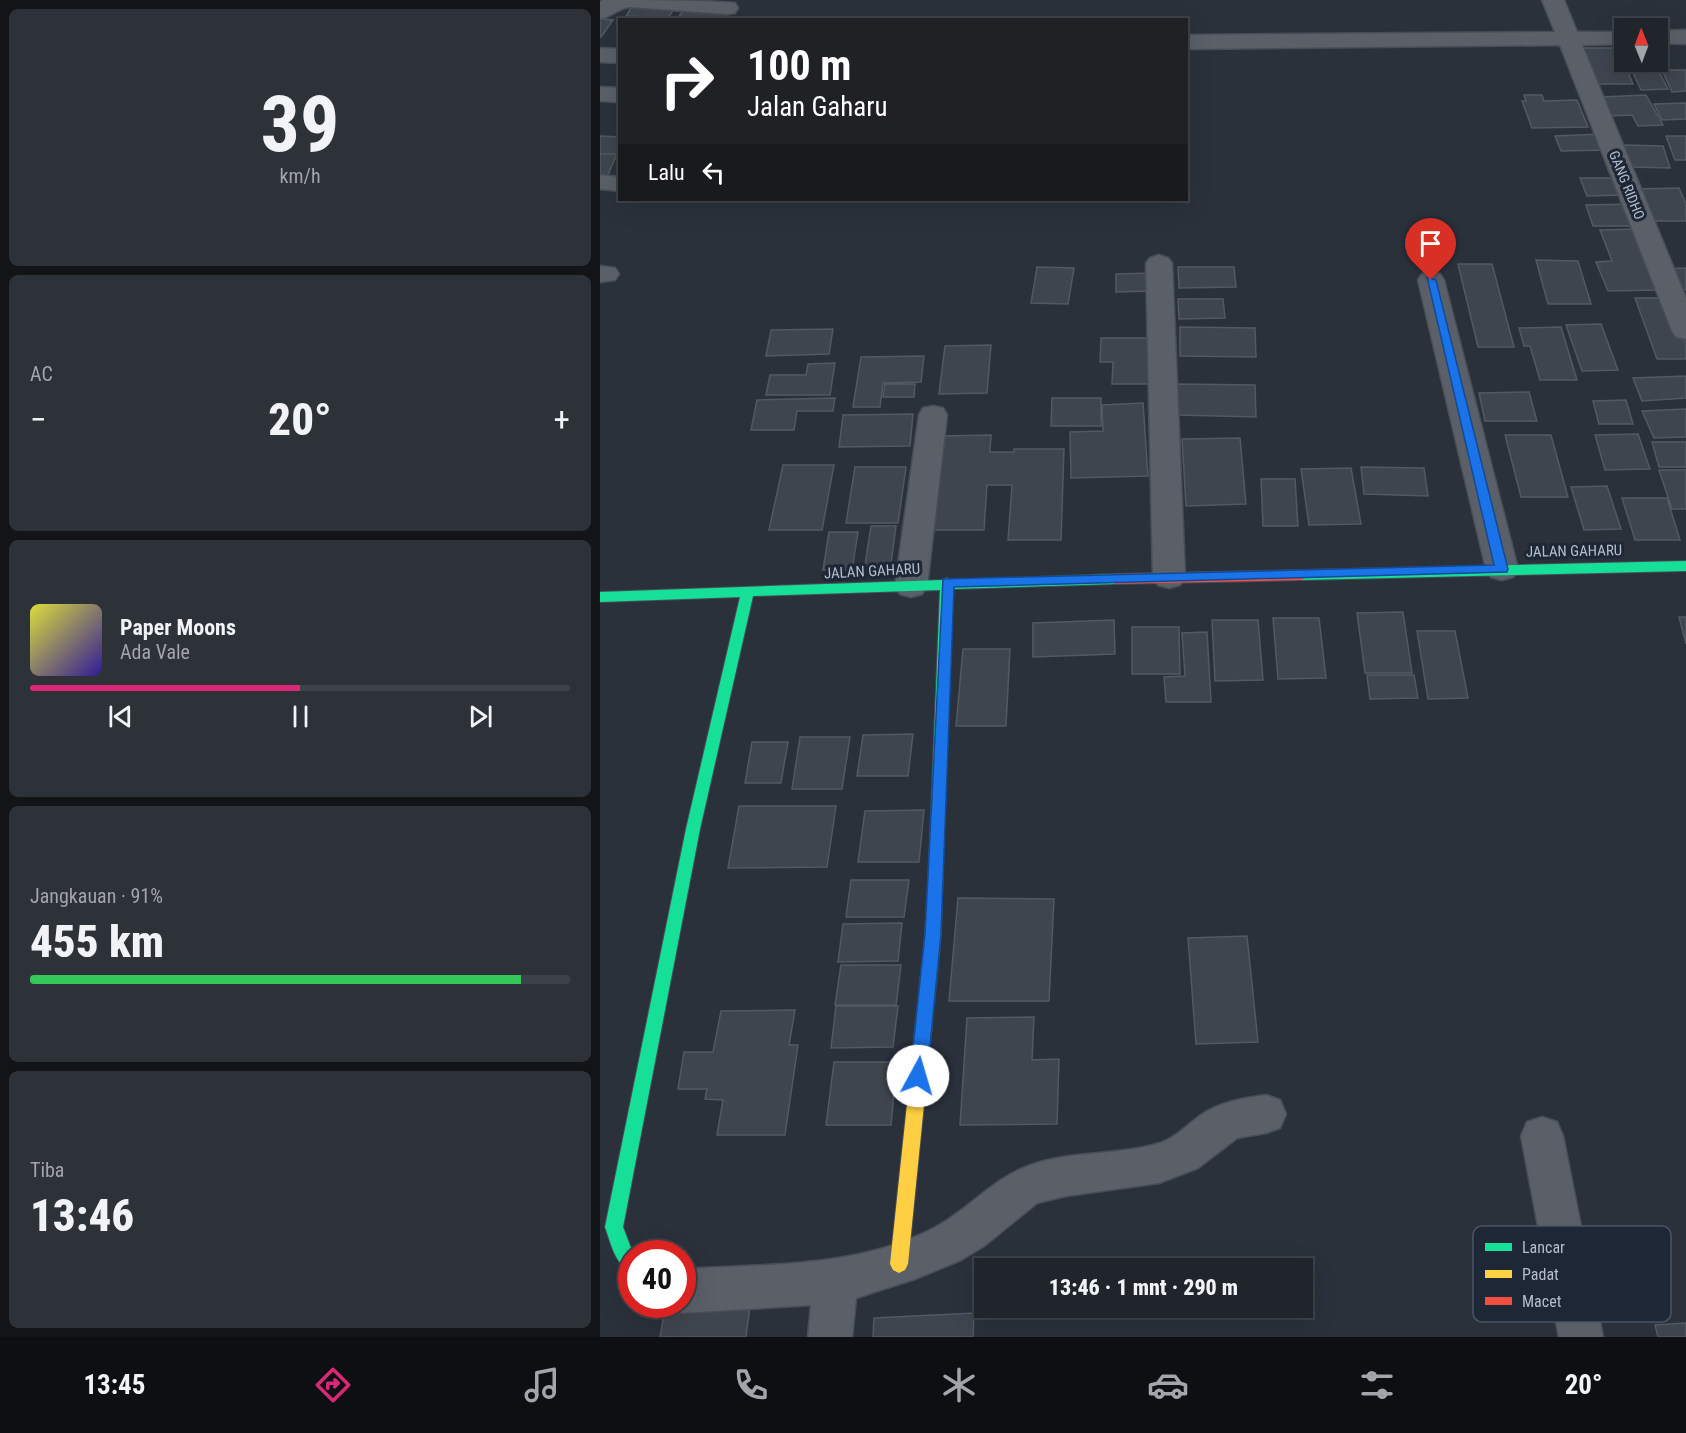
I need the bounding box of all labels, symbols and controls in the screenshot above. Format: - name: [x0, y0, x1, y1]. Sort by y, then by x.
- north arrow: [1614, 18, 1668, 72]
- map controls: [1614, 18, 1668, 72]
- text: 100 m: [747, 41, 852, 90]
- icon: right: [648, 42, 726, 120]
- text: 39: [261, 79, 339, 170]
- text: Jalan Gaharu: [747, 91, 888, 123]
- street label: GANG RIDHO: [1606, 148, 1648, 222]
- icon: left: [697, 156, 730, 189]
- text: Lalu: [648, 160, 685, 185]
- text: km/h: [279, 164, 321, 188]
- pin: [1405, 218, 1456, 280]
- icon: arrive: [1414, 227, 1447, 260]
- text: AC: [30, 362, 53, 386]
- text: 20°: [268, 393, 332, 446]
- text: −: [30, 400, 47, 439]
- text: +: [554, 400, 570, 439]
- street label: JALAN GAHARU: [1526, 541, 1622, 561]
- street label: JALAN GAHARU: [823, 559, 921, 583]
- text: Paper Moons: [120, 615, 236, 640]
- text: Ada Vale: [120, 640, 190, 664]
- icon: previous: [104, 700, 137, 733]
- icon: pause: [284, 700, 317, 733]
- icon: next: [464, 700, 497, 733]
- text: Jangkauan · 91%: [30, 884, 163, 908]
- text: 455 km: [30, 915, 164, 968]
- position arrow: [886, 1044, 950, 1108]
- text: Tiba: [30, 1158, 64, 1182]
- text: 13:46: [30, 1189, 134, 1242]
- legend: [1473, 1226, 1671, 1322]
- text: Lancar: [1522, 1238, 1565, 1257]
- speed limit sign: 40: [618, 1240, 696, 1318]
- text: Padat: [1522, 1265, 1559, 1284]
- text: 13:46 · 1 mnt · 290 m: [1049, 1275, 1238, 1300]
- text: Macet: [1522, 1292, 1562, 1311]
- icon: directions: [312, 1364, 354, 1406]
- icon: music: [521, 1364, 563, 1406]
- icon: phone: [730, 1364, 772, 1406]
- icon: climate: [938, 1364, 980, 1406]
- icon: car: [1147, 1364, 1189, 1406]
- icon: filters: [1356, 1364, 1398, 1406]
- text: 13:45: [83, 1369, 145, 1401]
- text: 20°: [1565, 1369, 1603, 1401]

